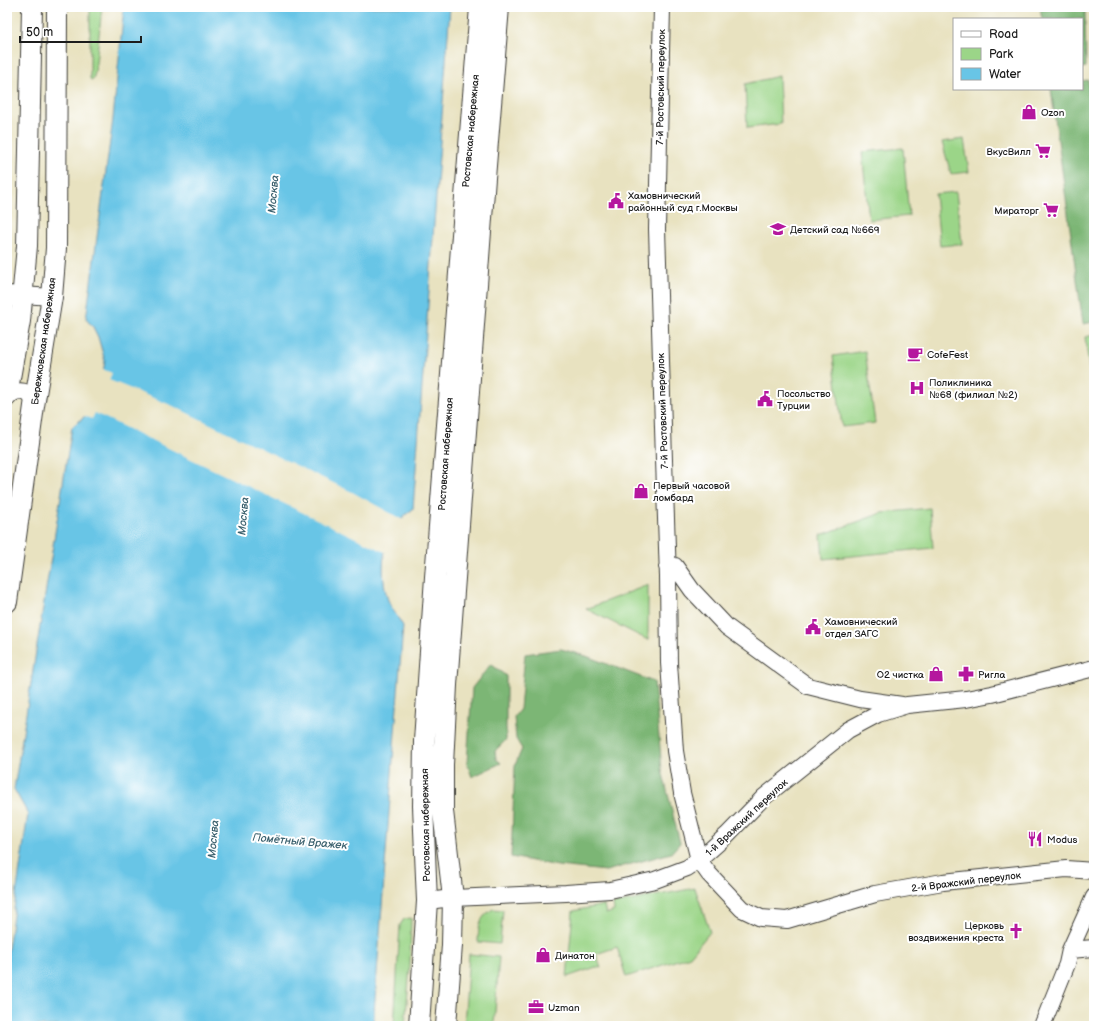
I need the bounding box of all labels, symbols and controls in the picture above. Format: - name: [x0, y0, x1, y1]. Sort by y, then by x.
- scale bar: [20, 18, 141, 44]
- legend: [953, 18, 1083, 90]
- text: 50 m: [26, 25, 53, 40]
- text: Road: [989, 27, 1018, 42]
- street label: 7-й Ростовский переулок: [654, 28, 668, 145]
- text: Park: [989, 47, 1013, 62]
- text: Water: [989, 67, 1021, 82]
- street label: Ростовская набережная: [460, 74, 482, 188]
- shop icon: Ozon: [1020, 103, 1038, 121]
- place label: Ozon: [1041, 107, 1065, 119]
- supermarket icon: ВкусВилл: [1034, 142, 1052, 160]
- place label: ВкусВилл: [987, 146, 1031, 158]
- water label: Москва: [265, 174, 282, 214]
- place label: Хамовнический районный суд г.Москвы: [628, 190, 738, 214]
- public building icon: Хамовнический районный суд г.Москвы: [607, 192, 625, 210]
- supermarket icon: Мираторг: [1042, 201, 1060, 219]
- place label: Мираторг: [994, 205, 1039, 217]
- school or university icon: Детский сад №669: [769, 220, 787, 238]
- place label: Детский сад №669: [790, 224, 880, 236]
- street label: Бережковская набережная: [29, 276, 59, 406]
- cafe icon: CofeFest: [906, 345, 924, 363]
- place label: CofeFest: [927, 349, 968, 361]
- street label: 7-й Ростовский переулок: [655, 352, 671, 469]
- place label: Поликлиника №68 (филиал №2): [929, 377, 1018, 401]
- hospital icon: Поликлиника №68 (филиал №2): [908, 379, 926, 397]
- place label: Посольство Турции: [777, 388, 830, 412]
- public building icon: Посольство Турции: [756, 390, 774, 408]
- street label: Ростовская набережная: [436, 397, 456, 511]
- place label: Первый часовой ломбард: [653, 480, 730, 504]
- shop icon: Первый часовой ломбард: [632, 482, 650, 500]
- water label: Москва: [235, 496, 252, 536]
- place label: Хамовнический отдел ЗАГС: [825, 616, 898, 640]
- public building icon: Хамовнический отдел ЗАГС: [804, 618, 822, 636]
- shop icon: О2 чистка: [927, 665, 945, 683]
- pharmacy icon: Ригла: [957, 665, 975, 683]
- place label: О2 чистка: [877, 669, 924, 681]
- place label: Ригла: [978, 669, 1005, 681]
- street label: Ростовская набережная: [419, 768, 433, 882]
- street label: 1-й Вражский переулок: [703, 776, 791, 859]
- water label: Москва: [205, 819, 222, 859]
- restaurant icon: Modus: [1026, 830, 1044, 848]
- water label: Помётный Вражек: [252, 831, 348, 852]
- place label: Modus: [1047, 834, 1078, 846]
- street label: 2-й Вражский переулок: [911, 869, 1022, 895]
- place label: Церковь воздвижения креста: [908, 920, 1004, 944]
- church icon: Церковь воздвижения креста: [1007, 922, 1025, 940]
- shop icon: Динатон: [534, 946, 552, 964]
- place label: Динатон: [555, 950, 595, 962]
- office icon: Uzman: [527, 998, 545, 1016]
- place label: Uzman: [548, 1002, 580, 1014]

